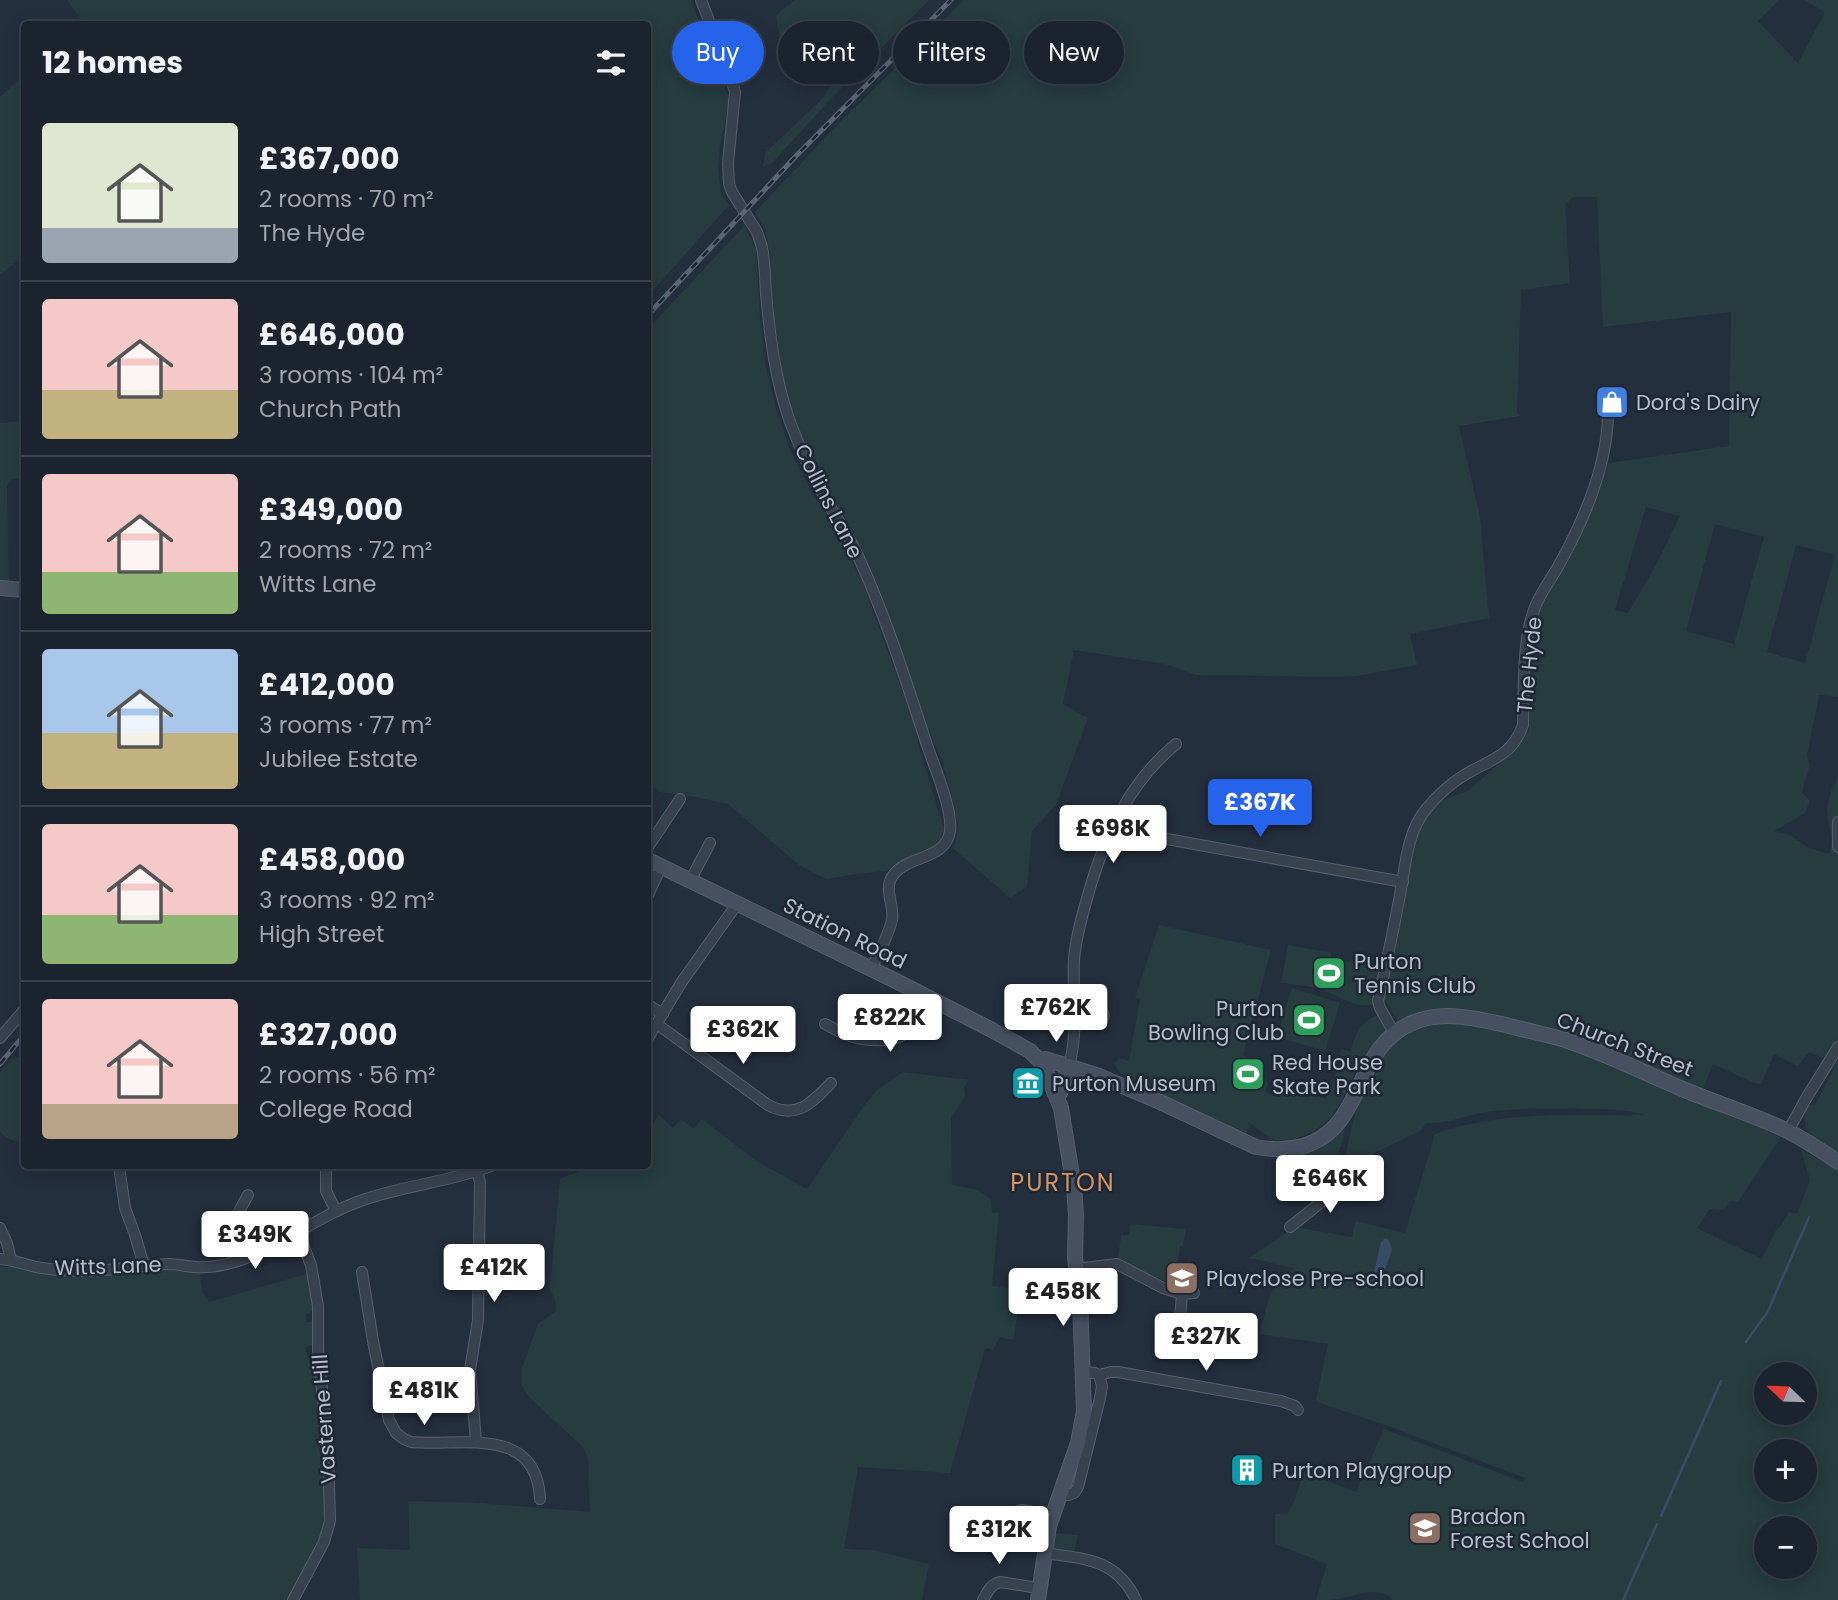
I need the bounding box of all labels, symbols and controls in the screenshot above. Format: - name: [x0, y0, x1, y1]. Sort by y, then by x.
- chip: Buy: [672, 21, 764, 84]
- chip: Rent: [778, 21, 879, 84]
- chip: Filters: [893, 21, 1010, 84]
- chip: New: [1024, 21, 1124, 84]
- text: 12 homes: [42, 41, 183, 84]
- icon: filters: [592, 44, 630, 82]
- text: £367,000: [259, 137, 400, 180]
- icon: home: [98, 151, 182, 235]
- text: 2 rooms · 70 m²: [259, 183, 434, 215]
- text: The Hyde: [259, 217, 365, 249]
- text: £646,000: [259, 313, 405, 356]
- icon: home: [98, 327, 182, 411]
- text: 3 rooms · 104 m²: [259, 359, 443, 391]
- shop icon: Dora's Dairy: [1593, 383, 1631, 421]
- place label: Dora's Dairy: [1636, 388, 1760, 417]
- text: Church Path: [259, 393, 402, 425]
- street label: Collins Lane: [788, 439, 870, 563]
- text: £349,000: [259, 488, 403, 531]
- icon: home: [98, 502, 182, 586]
- text: 2 rooms · 72 m²: [259, 534, 432, 566]
- text: Witts Lane: [259, 568, 376, 600]
- street label: The Hyde: [1510, 615, 1548, 715]
- text: £412,000: [259, 663, 395, 706]
- icon: home: [98, 677, 182, 761]
- text: 3 rooms · 77 m²: [259, 709, 432, 741]
- text: Jubilee Estate: [259, 743, 418, 775]
- pin: £367K: [1211, 780, 1309, 839]
- text: £367K: [1224, 786, 1296, 818]
- pin: £698K: [1064, 806, 1162, 865]
- text: £698K: [1076, 812, 1150, 844]
- text: £458,000: [259, 838, 405, 881]
- icon: home: [98, 852, 182, 936]
- text: 3 rooms · 92 m²: [259, 884, 435, 916]
- street label: Station Road: [778, 891, 912, 975]
- text: High Street: [259, 918, 384, 950]
- place label: Purton Tennis Club: [1354, 947, 1476, 1000]
- sports icon: Purton Tennis Club: [1310, 954, 1348, 992]
- pin: £762K: [1007, 984, 1105, 1044]
- text: £762K: [1020, 991, 1092, 1023]
- place label: Purton Bowling Club: [1148, 994, 1284, 1047]
- pin: £822K: [841, 995, 939, 1054]
- text: £822K: [854, 1001, 926, 1033]
- sports icon: Purton Bowling Club: [1290, 1001, 1328, 1039]
- street label: Church Street: [1552, 1005, 1698, 1083]
- pin: £362K: [694, 1006, 792, 1066]
- text: £327,000: [259, 1013, 398, 1056]
- text: £362K: [707, 1013, 779, 1045]
- icon: home: [98, 1027, 182, 1111]
- place label: Red House Skate Park: [1272, 1048, 1383, 1101]
- sports icon: Red House Skate Park: [1229, 1055, 1267, 1093]
- text: 2 rooms · 56 m²: [259, 1059, 436, 1091]
- museum icon: Purton Museum: [1009, 1064, 1047, 1102]
- place label: Purton Museum: [1052, 1069, 1216, 1098]
- text: College Road: [259, 1093, 413, 1125]
- pin: £646K: [1281, 1156, 1379, 1215]
- text: £646K: [1292, 1162, 1368, 1194]
- district label: PURTON: [1010, 1166, 1116, 1199]
- pin: £349K: [206, 1212, 304, 1271]
- text: £349K: [218, 1218, 292, 1250]
- pin: £412K: [445, 1244, 543, 1304]
- street label: Witts Lane: [54, 1250, 162, 1282]
- text: £412K: [460, 1251, 528, 1283]
- school or university icon: Playclose Pre-school: [1163, 1259, 1201, 1297]
- place label: Playclose Pre-school: [1206, 1264, 1424, 1293]
- pin: £458K: [1014, 1268, 1112, 1328]
- text: £458K: [1025, 1275, 1101, 1307]
- pin: £327K: [1157, 1314, 1255, 1373]
- text: £327K: [1171, 1320, 1241, 1352]
- street label: Vasterne Hill: [305, 1353, 343, 1485]
- north arrow: [1754, 1362, 1816, 1424]
- map controls: [1754, 1362, 1817, 1579]
- pin: £481K: [375, 1368, 473, 1427]
- text: £481K: [389, 1374, 459, 1406]
- button: +: [1754, 1439, 1817, 1502]
- building icon: Purton Playgroup: [1228, 1451, 1266, 1489]
- place label: Purton Playgroup: [1272, 1456, 1452, 1485]
- place label: Bradon Forest School: [1450, 1502, 1590, 1555]
- pin: £312K: [950, 1506, 1048, 1566]
- school or university icon: Bradon Forest School: [1406, 1509, 1444, 1547]
- text: £312K: [966, 1513, 1032, 1545]
- button: −: [1754, 1516, 1817, 1579]

